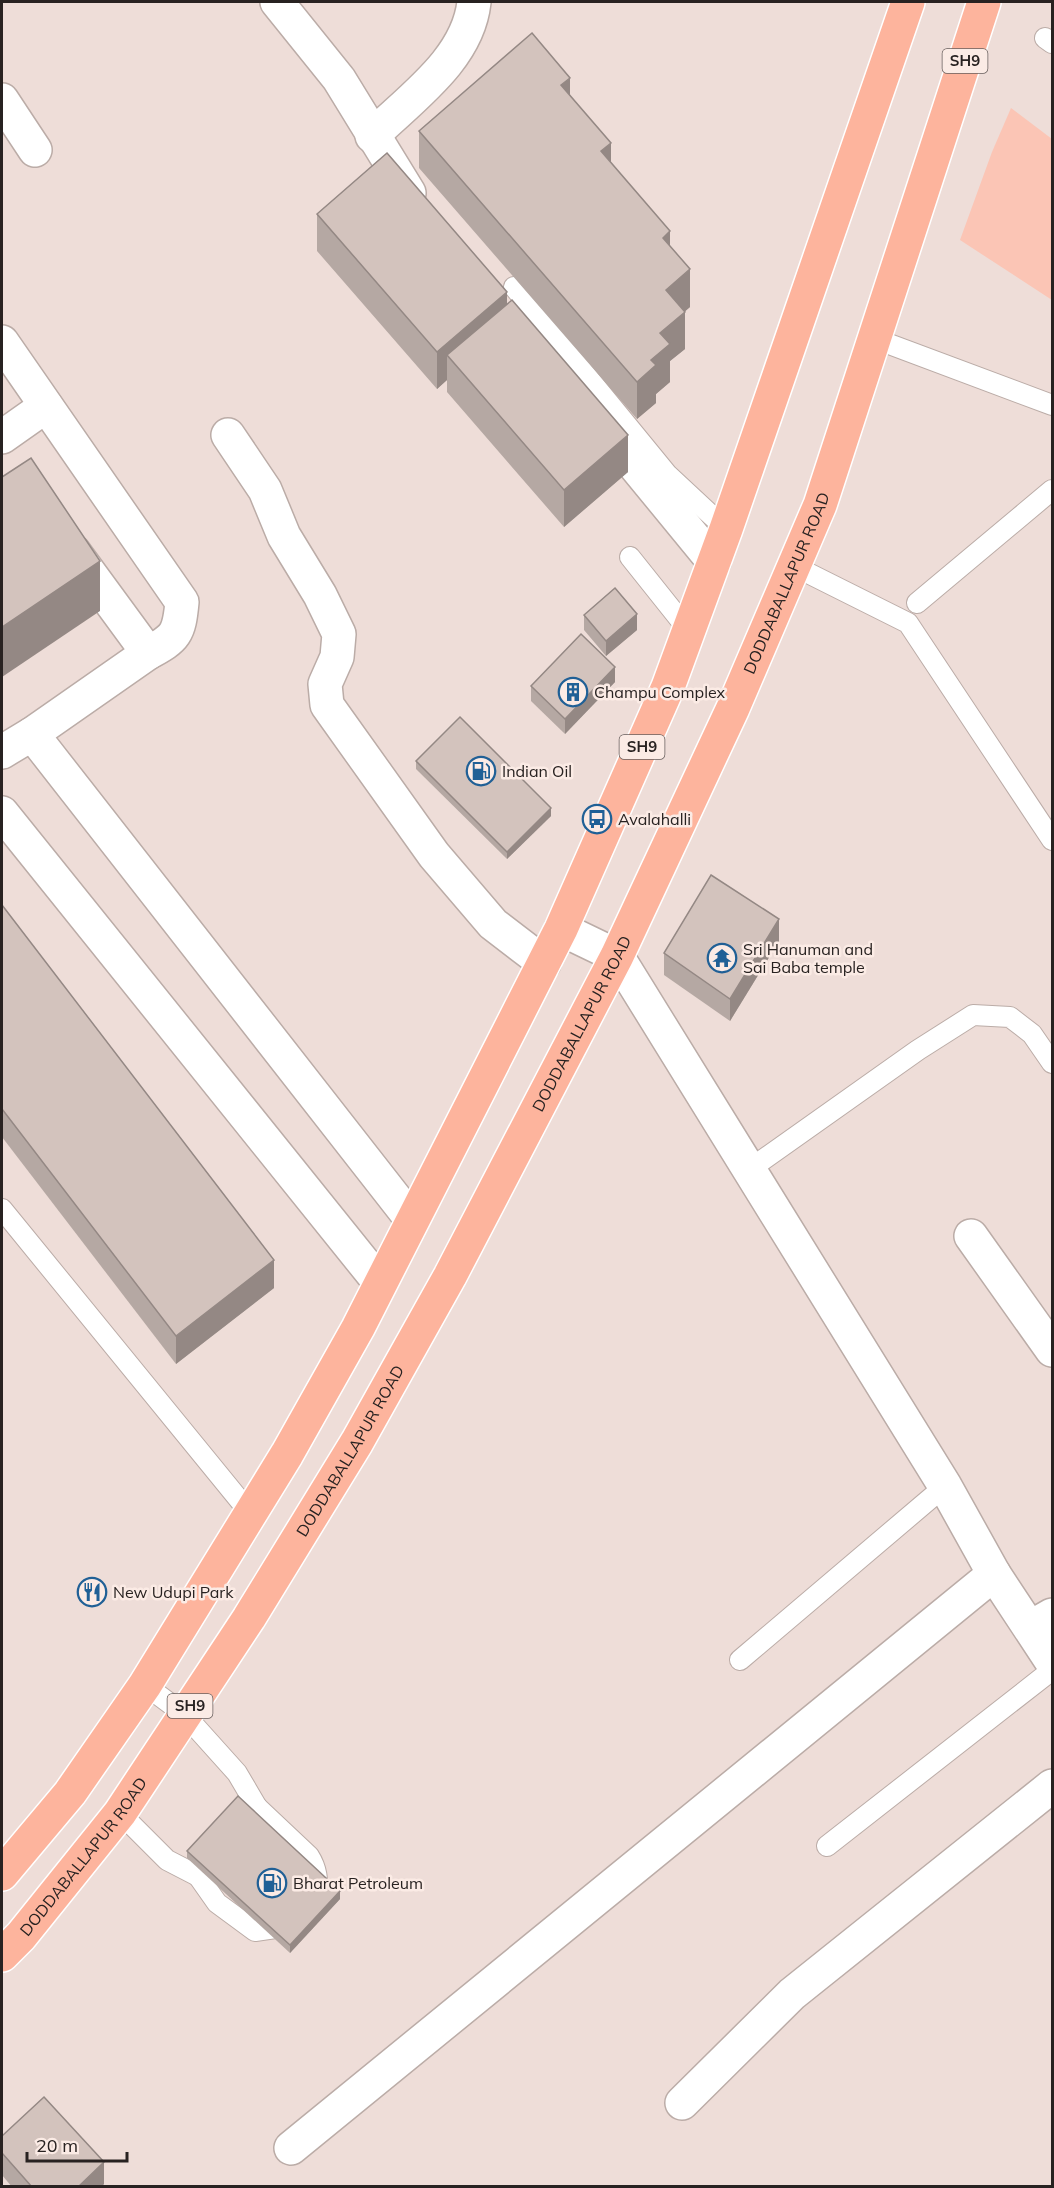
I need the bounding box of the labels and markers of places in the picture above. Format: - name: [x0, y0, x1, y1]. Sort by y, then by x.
- building icon: Champu Complex: [557, 676, 589, 708]
- place label: Champu Complex: [594, 682, 726, 702]
- fuel station icon: Indian Oil: [465, 755, 497, 787]
- place label: Indian Oil: [502, 761, 572, 781]
- bus stop icon: Avalahalli: [581, 803, 613, 835]
- place label: Avalahalli: [618, 809, 691, 829]
- place label: Sri Hanuman and Sai Baba temple: [743, 939, 873, 977]
- temple icon: Sri Hanuman and Sai Baba temple: [706, 942, 738, 974]
- restaurant icon: New Udupi Park: [76, 1576, 108, 1608]
- place label: New Udupi Park: [113, 1582, 234, 1602]
- fuel station icon: Bharat Petroleum: [256, 1867, 288, 1899]
- place label: Bharat Petroleum: [293, 1873, 423, 1893]

